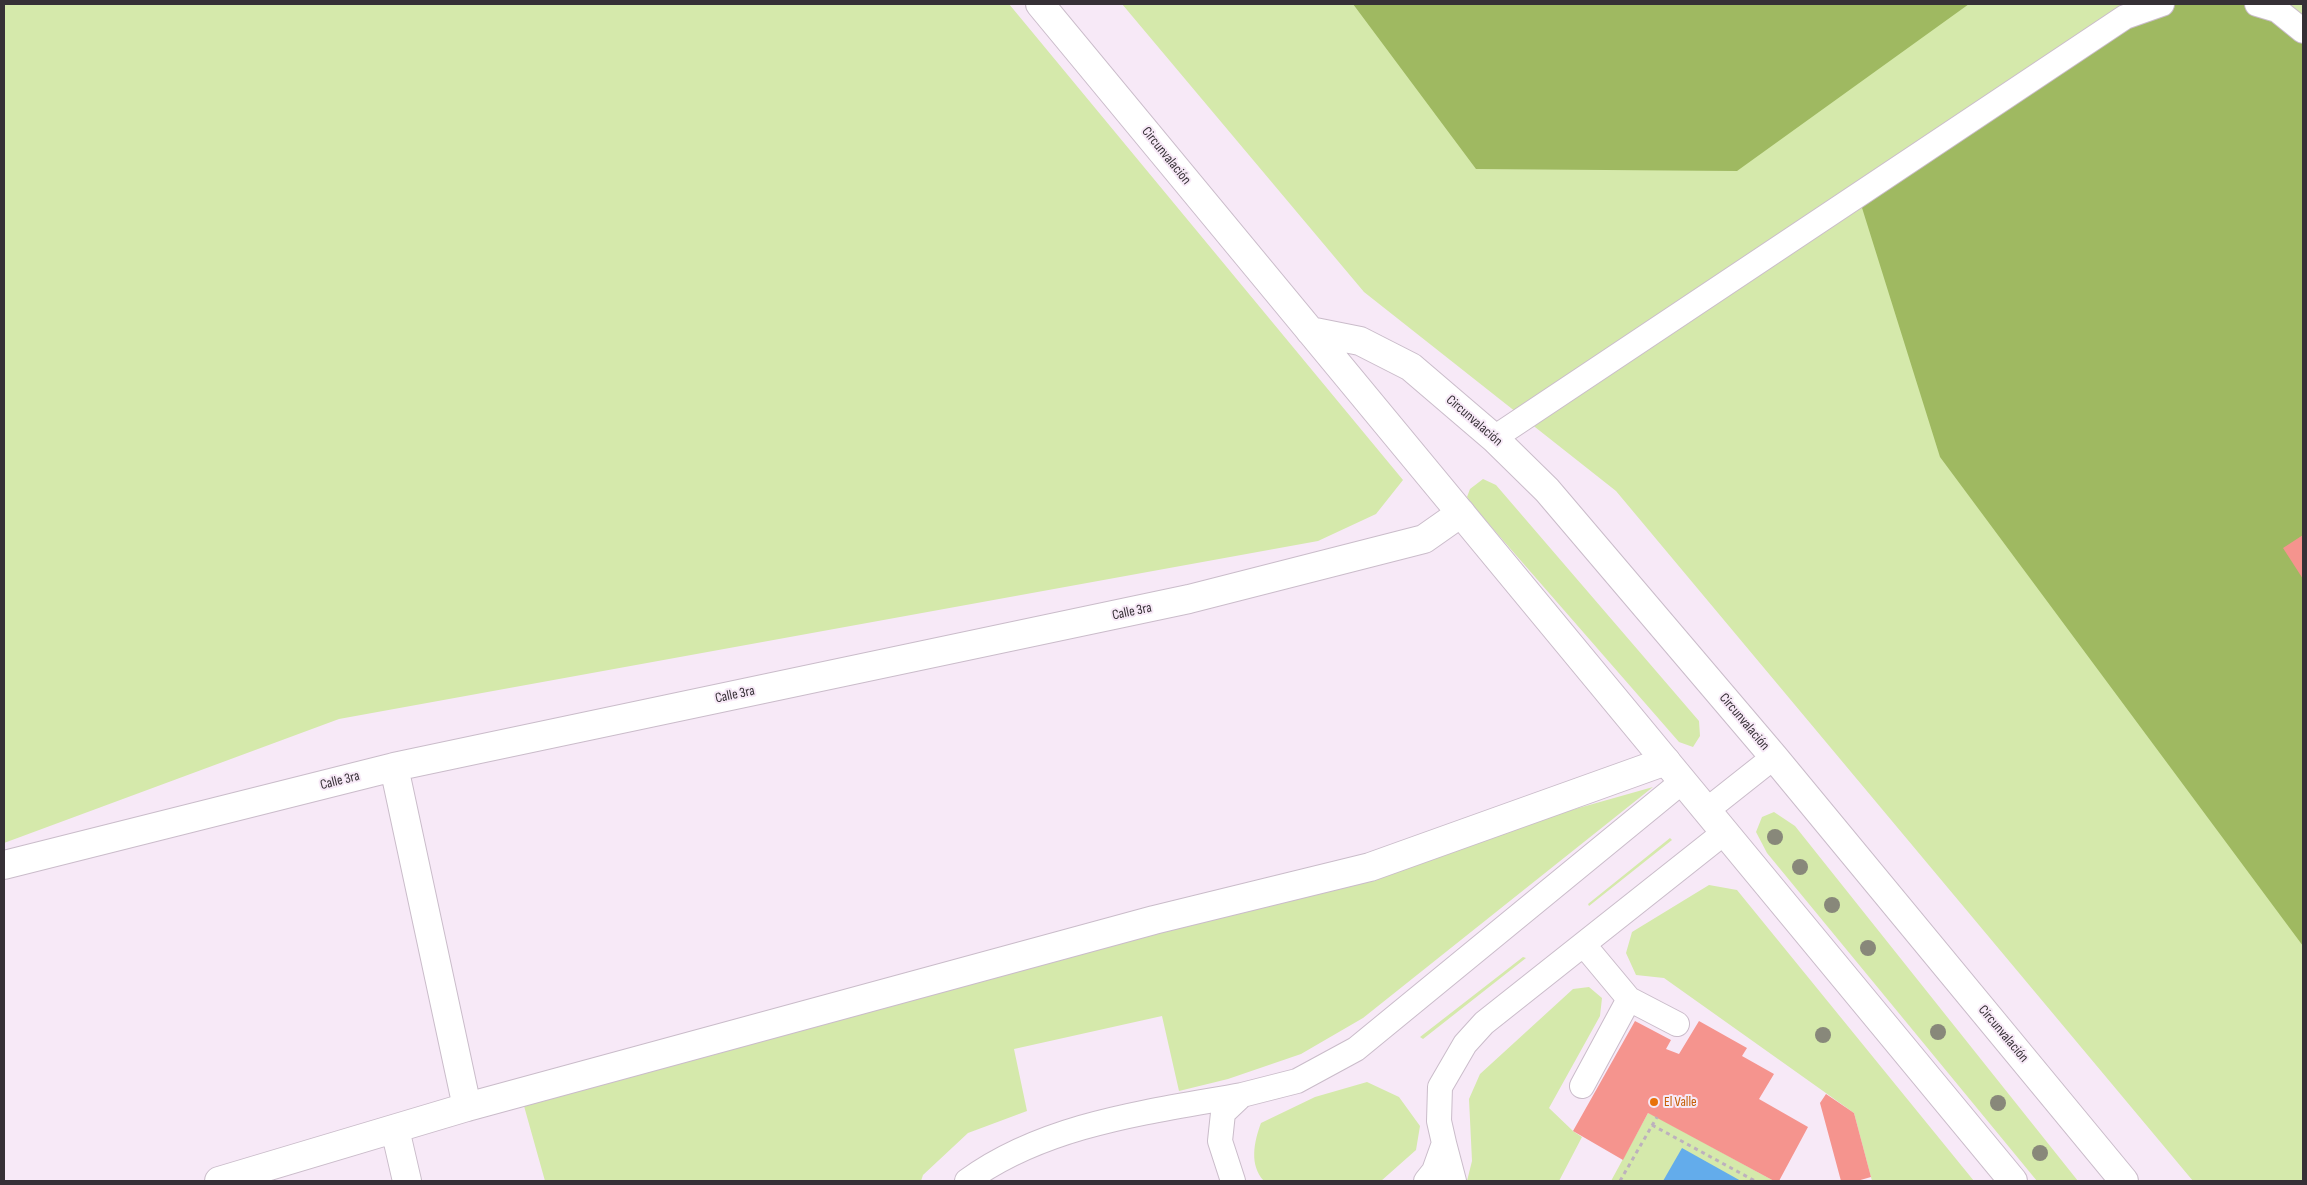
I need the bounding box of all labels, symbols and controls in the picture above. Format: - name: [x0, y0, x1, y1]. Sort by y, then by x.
- street label: Circunvalación: [1138, 124, 1194, 188]
- street label: Circunvalación: [1442, 392, 1506, 450]
- street label: Calle 3ra: [1111, 600, 1153, 624]
- street label: Calle 3ra: [714, 683, 756, 707]
- street label: Circunvalación: [1715, 690, 1773, 754]
- street label: Calle 3ra: [319, 768, 361, 794]
- street label: Circunvalación: [1974, 1002, 2032, 1066]
- place label: El Valle: [1664, 1094, 1697, 1110]
- marker: El Valle: [1648, 1096, 1660, 1108]

